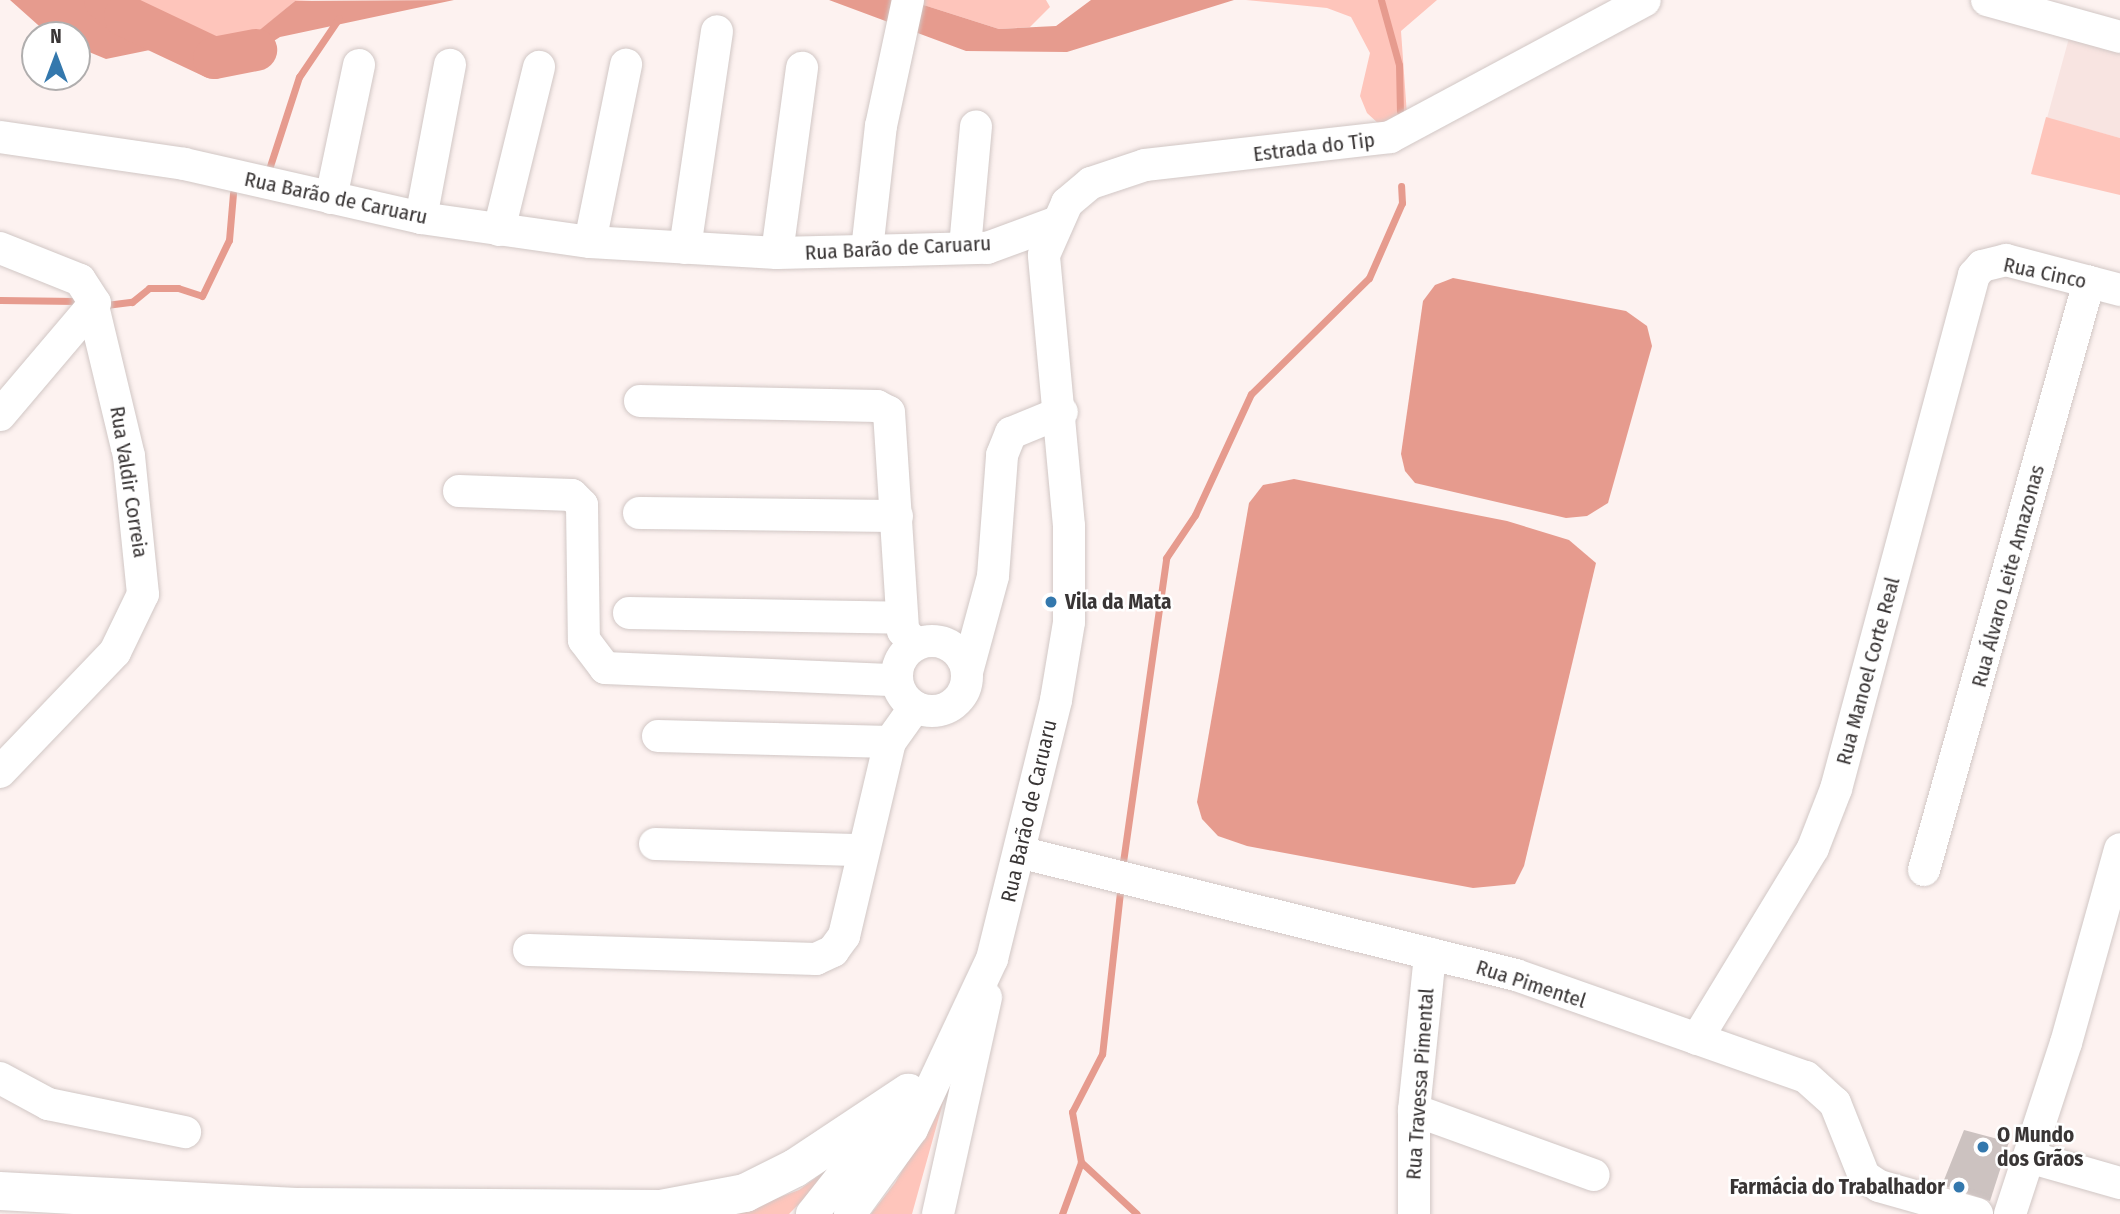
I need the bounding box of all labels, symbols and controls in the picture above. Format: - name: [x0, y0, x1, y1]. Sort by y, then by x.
- north arrow: [21, 21, 91, 91]
- text: N: [50, 25, 62, 48]
- street label: Estrada do Tip: [1252, 127, 1376, 167]
- street label: Rua Barão de Caruaru: [242, 166, 430, 230]
- street label: Rua Barão de Caruaru: [804, 231, 992, 265]
- street label: Rua Cinco: [2001, 252, 2089, 294]
- street label: Rua Valdir Correia: [105, 404, 153, 560]
- street label: Rua Álvaro Leite Amazonas: [1966, 462, 2050, 690]
- street label: Rua Manoel Corte Real: [1831, 574, 1905, 768]
- place label: Vila da Mata: [1065, 589, 1171, 615]
- marker: Vila da Mata: [1043, 594, 1059, 610]
- street label: Rua Barão de Caruaru: [996, 717, 1062, 905]
- street label: Rua Pimentel: [1473, 954, 1589, 1014]
- street label: Rua Travessa Pimental: [1401, 987, 1439, 1181]
- place label: O Mundo dos Grãos: [1997, 1122, 2084, 1172]
- marker: O Mundo dos Grãos: [1975, 1139, 1991, 1155]
- place label: Farmácia do Trabalhador: [1730, 1174, 1945, 1200]
- marker: Farmácia do Trabalhador: [1951, 1179, 1967, 1195]

